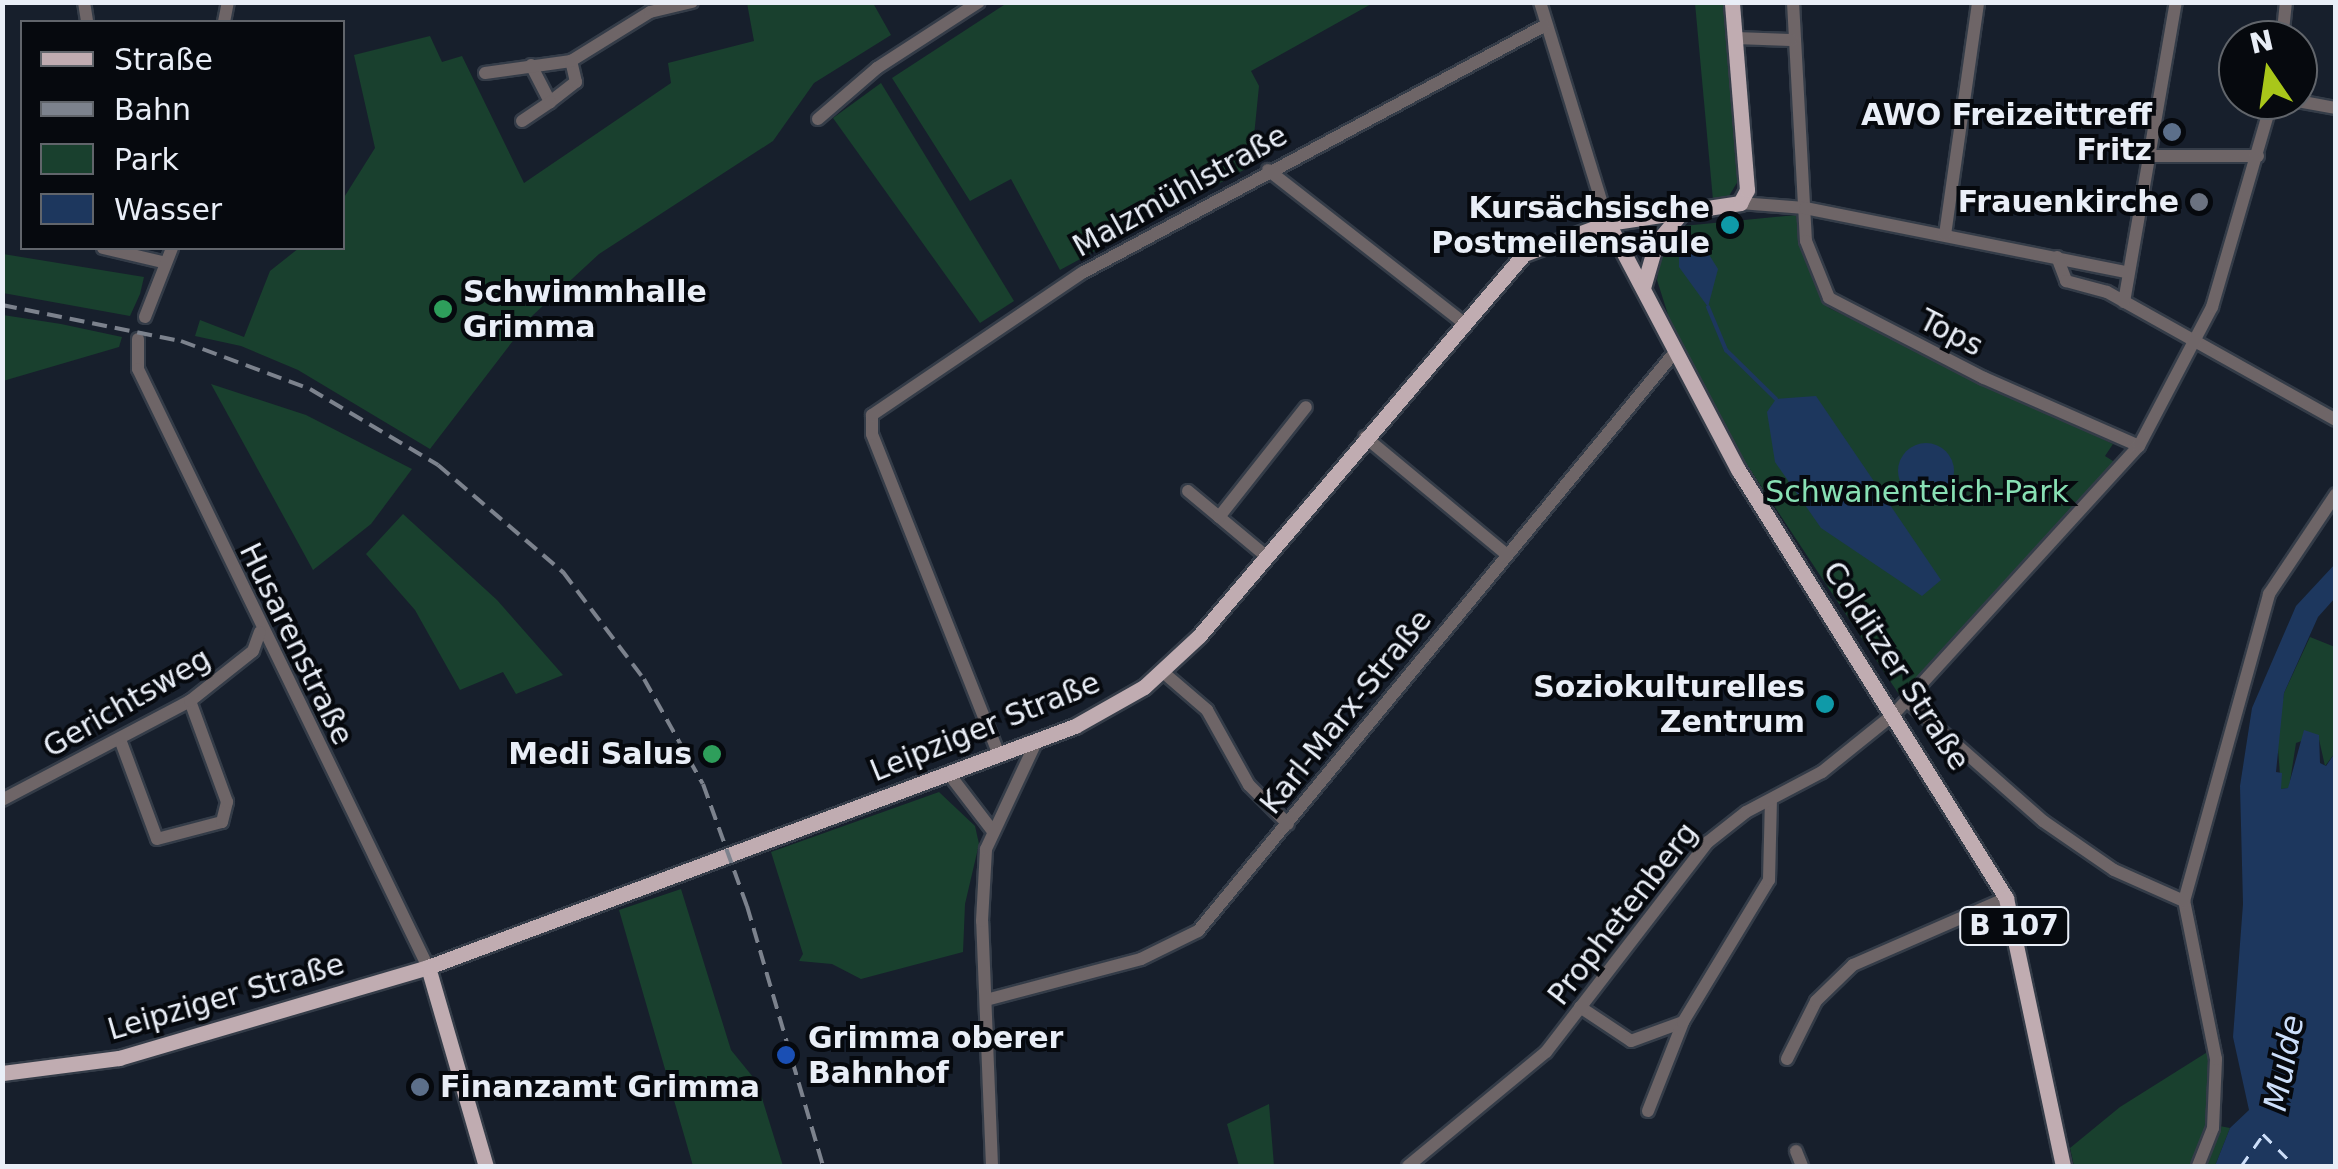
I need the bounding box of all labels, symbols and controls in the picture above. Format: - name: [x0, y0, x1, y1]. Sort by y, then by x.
- legend: [20, 20, 345, 250]
- north arrow: [2218, 20, 2318, 120]
- text: N: [2246, 24, 2277, 61]
- text: Straße: [114, 42, 213, 77]
- text: Bahn: [114, 92, 191, 127]
- place label: AWO Freizeittreff Fritz: [1861, 97, 2152, 168]
- street label: Malzmühlstraße: [1067, 117, 1293, 265]
- marker: AWO Freizeittreff Fritz: [2161, 121, 2183, 143]
- text: Park: [114, 142, 179, 177]
- place label: Frauenkirche: [1958, 184, 2179, 220]
- place label: Kursächsische Postmeilensäule: [1431, 190, 1710, 260]
- marker: Frauenkirche: [2188, 191, 2210, 213]
- text: Wasser: [114, 192, 222, 227]
- marker: Kursächsische Postmeilensäule: [1719, 214, 1741, 236]
- place label: Schwimmhalle Grimma: [463, 274, 707, 344]
- marker: Schwimmhalle Grimma: [432, 298, 454, 320]
- street label: Tops: [1913, 302, 1989, 364]
- park label: Schwanenteich-Park: [1765, 474, 2069, 510]
- street label: Husarenstraße: [232, 537, 360, 751]
- street label: Colditzer Straße: [1815, 555, 1977, 777]
- street label: Karl-Marx-Straße: [1253, 603, 1439, 821]
- street label: Gerichtsweg: [37, 641, 217, 765]
- street label: Leipziger Straße: [865, 665, 1105, 789]
- place label: Soziokulturelles Zentrum: [1533, 669, 1805, 740]
- marker: Soziokulturelles Zentrum: [1814, 693, 1836, 715]
- place label: Medi Salus: [508, 736, 692, 772]
- marker: Medi Salus: [701, 743, 723, 765]
- street label: Prophetenberg: [1541, 816, 1705, 1012]
- road number: B 107: [1959, 903, 2069, 949]
- street label: Leipziger Straße: [104, 946, 348, 1048]
- water label: Mulde: [2256, 1012, 2312, 1114]
- place label: Grimma oberer Bahnhof: [808, 1020, 1063, 1090]
- marker: Grimma oberer Bahnhof: [773, 1042, 799, 1068]
- place label: Finanzamt Grimma: [440, 1069, 760, 1105]
- marker: Finanzamt Grimma: [409, 1076, 431, 1098]

